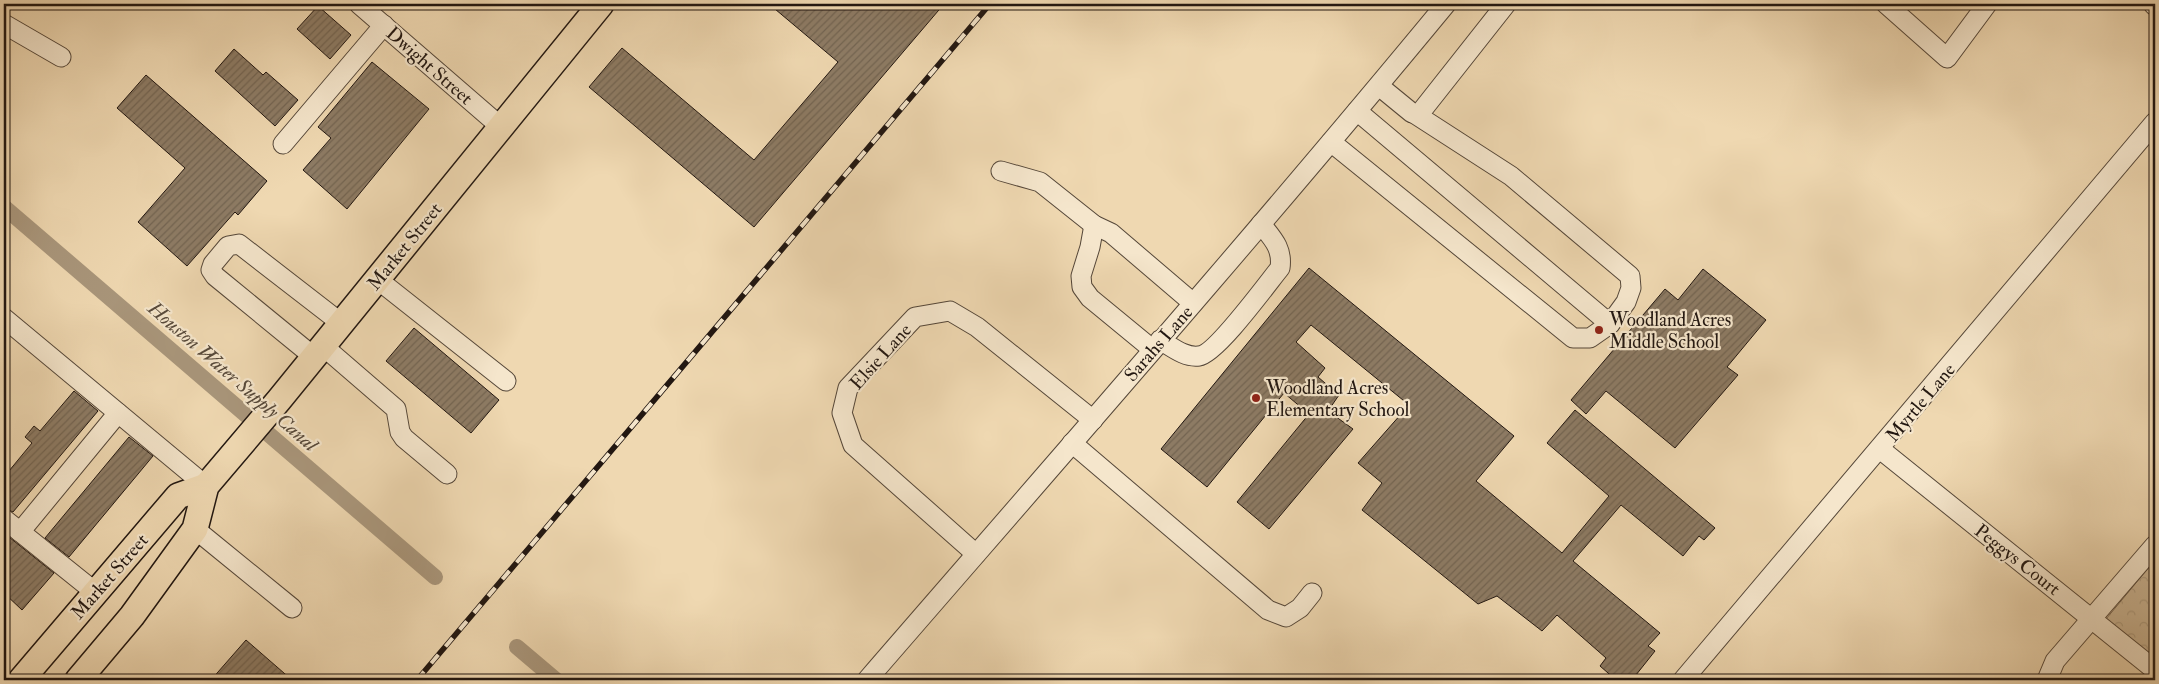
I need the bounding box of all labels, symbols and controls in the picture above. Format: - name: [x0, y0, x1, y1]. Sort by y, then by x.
- street label: Dwight Street: [381, 21, 478, 110]
- street label: Market Street: [362, 198, 447, 295]
- water label: Houston Water Supply Canal: [142, 295, 324, 458]
- street label: Sarahs Lane: [1119, 301, 1198, 387]
- place label: Woodland Acres Middle School: [1608, 308, 1731, 354]
- street label: Elsie Lane: [845, 318, 917, 395]
- marker: Woodland Acres Middle School: [1593, 324, 1605, 336]
- street label: Myrtle Lane: [1881, 358, 1961, 447]
- place label: Woodland Acres Elementary School: [1265, 376, 1410, 422]
- marker: Woodland Acres Elementary School: [1250, 392, 1262, 404]
- street label: Peggys Court: [1970, 519, 2065, 601]
- street label: Market Street: [66, 529, 154, 624]

